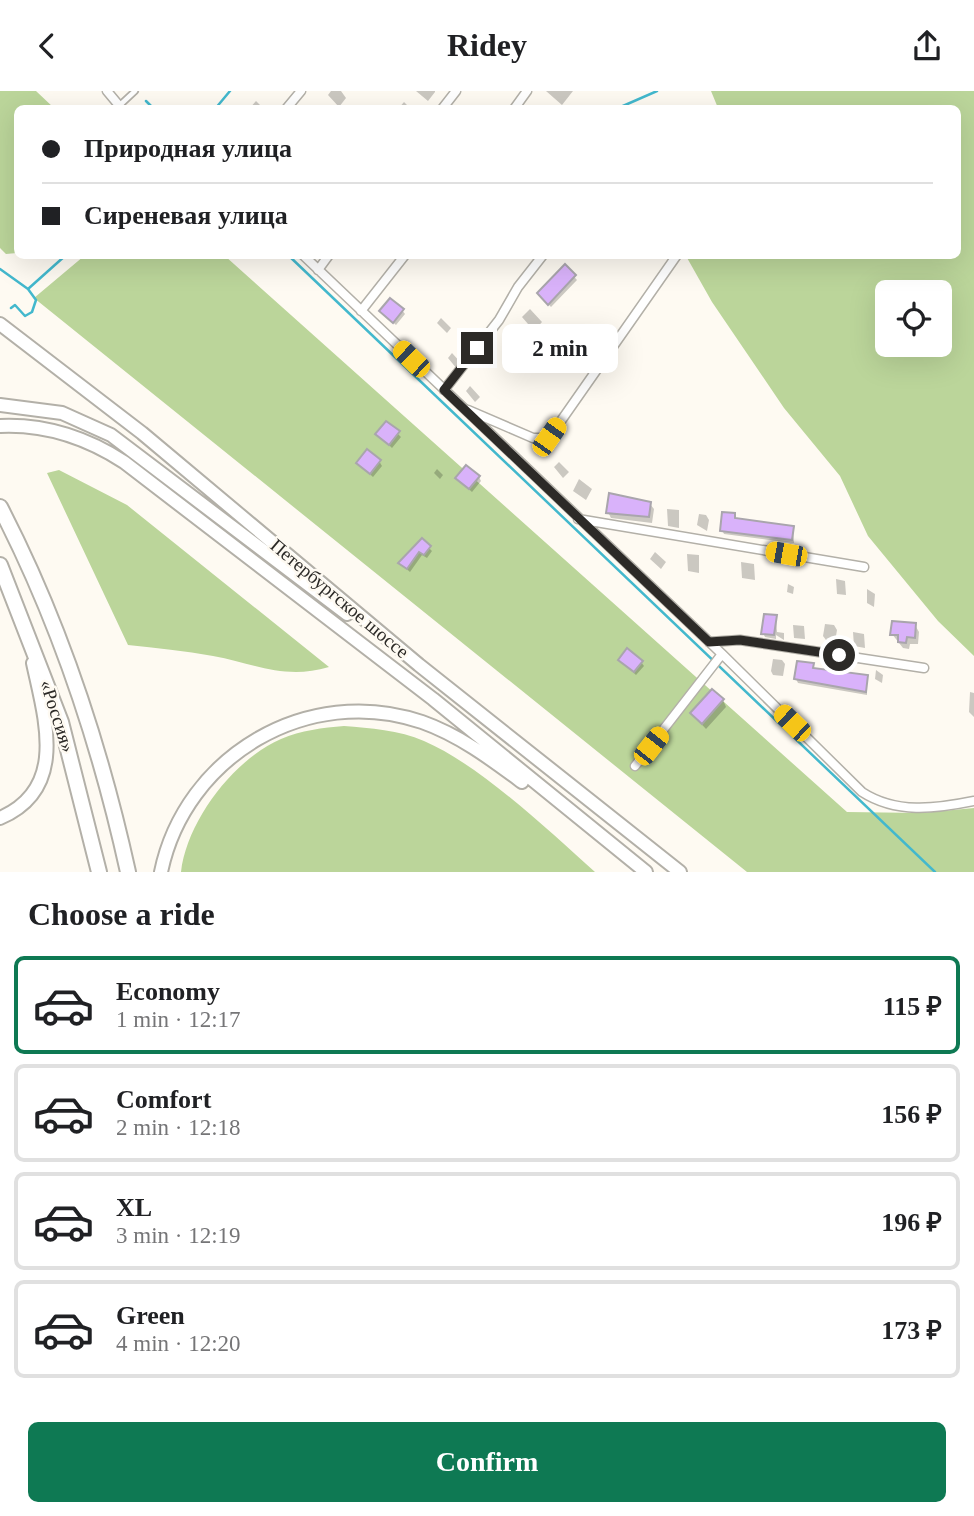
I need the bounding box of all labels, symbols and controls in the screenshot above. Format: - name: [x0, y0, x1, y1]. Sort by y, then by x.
- icon: back: [28, 27, 66, 65]
- text: Ridey: [447, 27, 527, 63]
- icon: share: [908, 27, 946, 65]
- text: Природная улица: [84, 134, 292, 163]
- text: Сиреневая улица: [84, 201, 288, 230]
- map controls: [875, 280, 952, 357]
- button: locate: [875, 280, 952, 357]
- callout: 2 min: [502, 323, 617, 373]
- route end: [461, 332, 493, 364]
- text: 2 min: [532, 336, 588, 361]
- car: [389, 337, 434, 381]
- car: [529, 414, 570, 460]
- street label: Петербургское шоссе: [266, 534, 413, 662]
- car: [764, 540, 809, 568]
- route start: [823, 639, 855, 671]
- street label: «Россия»: [36, 677, 79, 755]
- car: [770, 701, 815, 745]
- car: [630, 723, 673, 769]
- text: Choose a ride: [28, 896, 215, 932]
- icon: car: [32, 974, 95, 1037]
- text: Economy: [116, 977, 220, 1006]
- text: 115 ₽: [883, 992, 942, 1021]
- text: 1 min · 12:17: [116, 1007, 241, 1032]
- icon: car: [32, 1082, 95, 1145]
- text: Comfort: [116, 1085, 211, 1114]
- text: 156 ₽: [881, 1100, 942, 1129]
- text: 2 min · 12:18: [116, 1115, 241, 1140]
- icon: car: [32, 1190, 95, 1253]
- text: XL: [116, 1193, 152, 1222]
- text: 196 ₽: [881, 1208, 942, 1237]
- text: 3 min · 12:19: [116, 1223, 241, 1248]
- icon: car: [32, 1298, 95, 1361]
- text: Green: [116, 1301, 185, 1330]
- text: 173 ₽: [881, 1316, 942, 1345]
- text: 4 min · 12:20: [116, 1331, 241, 1356]
- button: Confirm: [28, 1422, 946, 1502]

